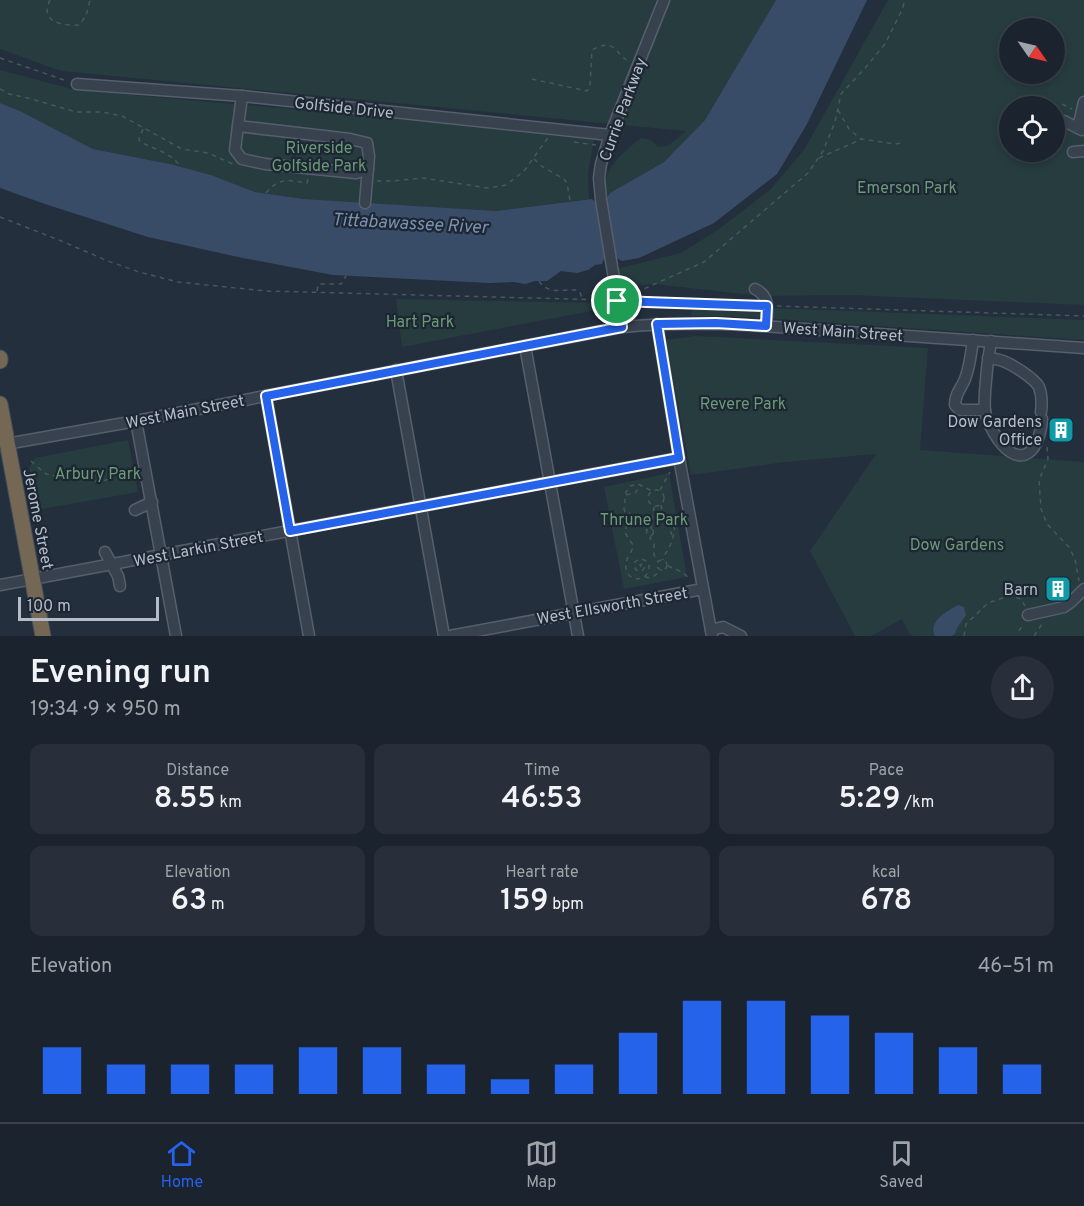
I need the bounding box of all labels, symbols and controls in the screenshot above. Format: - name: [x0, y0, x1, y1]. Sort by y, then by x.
- north arrow: [999, 18, 1065, 84]
- map controls: [999, 18, 1065, 162]
- street label: Currie Parkway: [596, 55, 652, 164]
- street label: Golfside Drive: [293, 94, 395, 124]
- button: locate: [999, 96, 1065, 162]
- park label: Riverside Golfside Park: [271, 139, 367, 177]
- park label: Emerson Park: [857, 179, 957, 199]
- water label: Tittabawassee River: [331, 209, 491, 240]
- pin: [591, 275, 642, 326]
- icon: arrive: [600, 284, 633, 317]
- park label: Hart Park: [386, 313, 454, 333]
- street label: West Main Street: [782, 319, 904, 347]
- street label: West Main Street: [124, 392, 246, 434]
- park label: Revere Park: [700, 395, 786, 415]
- place label: Dow Gardens Office: [948, 413, 1042, 451]
- building icon: Dow Gardens Office: [1046, 415, 1076, 445]
- park label: Arbury Park: [55, 465, 141, 485]
- street label: Jerome Street: [17, 467, 57, 572]
- park label: Thrune Park: [600, 511, 688, 531]
- street label: West Larkin Street: [132, 528, 265, 572]
- park label: Dow Gardens: [910, 536, 1004, 556]
- building icon: Barn: [1043, 574, 1073, 604]
- place label: Barn: [1004, 581, 1038, 601]
- street label: West Ellsworth Street: [535, 584, 690, 630]
- scale bar: [18, 594, 159, 622]
- text: 100 m: [27, 597, 71, 617]
- text: Evening run: [30, 653, 211, 695]
- button: share: [991, 656, 1054, 719]
- text: 19:34 · 9 × 950 m: [30, 697, 181, 723]
- text: Distance: [166, 761, 229, 781]
- text: Time: [524, 761, 560, 781]
- text: Pace: [869, 761, 904, 781]
- text: 8.55: [154, 781, 216, 818]
- text: 46:53: [502, 781, 582, 818]
- text: 5:29: [838, 781, 901, 818]
- text: km: [216, 793, 242, 813]
- text: /km: [901, 793, 934, 813]
- text: Elevation: [165, 863, 231, 883]
- text: Heart rate: [505, 863, 579, 883]
- text: kcal: [872, 863, 901, 883]
- text: 63: [171, 883, 207, 920]
- text: 159: [500, 883, 549, 920]
- text: 678: [860, 883, 912, 920]
- text: m: [207, 895, 224, 915]
- text: bpm: [549, 895, 584, 915]
- text: Elevation: [30, 954, 112, 980]
- text: 46–51 m: [978, 954, 1054, 980]
- tab: Home: [161, 1137, 203, 1193]
- tab: Map: [525, 1137, 558, 1193]
- tab: Saved: [879, 1137, 923, 1193]

